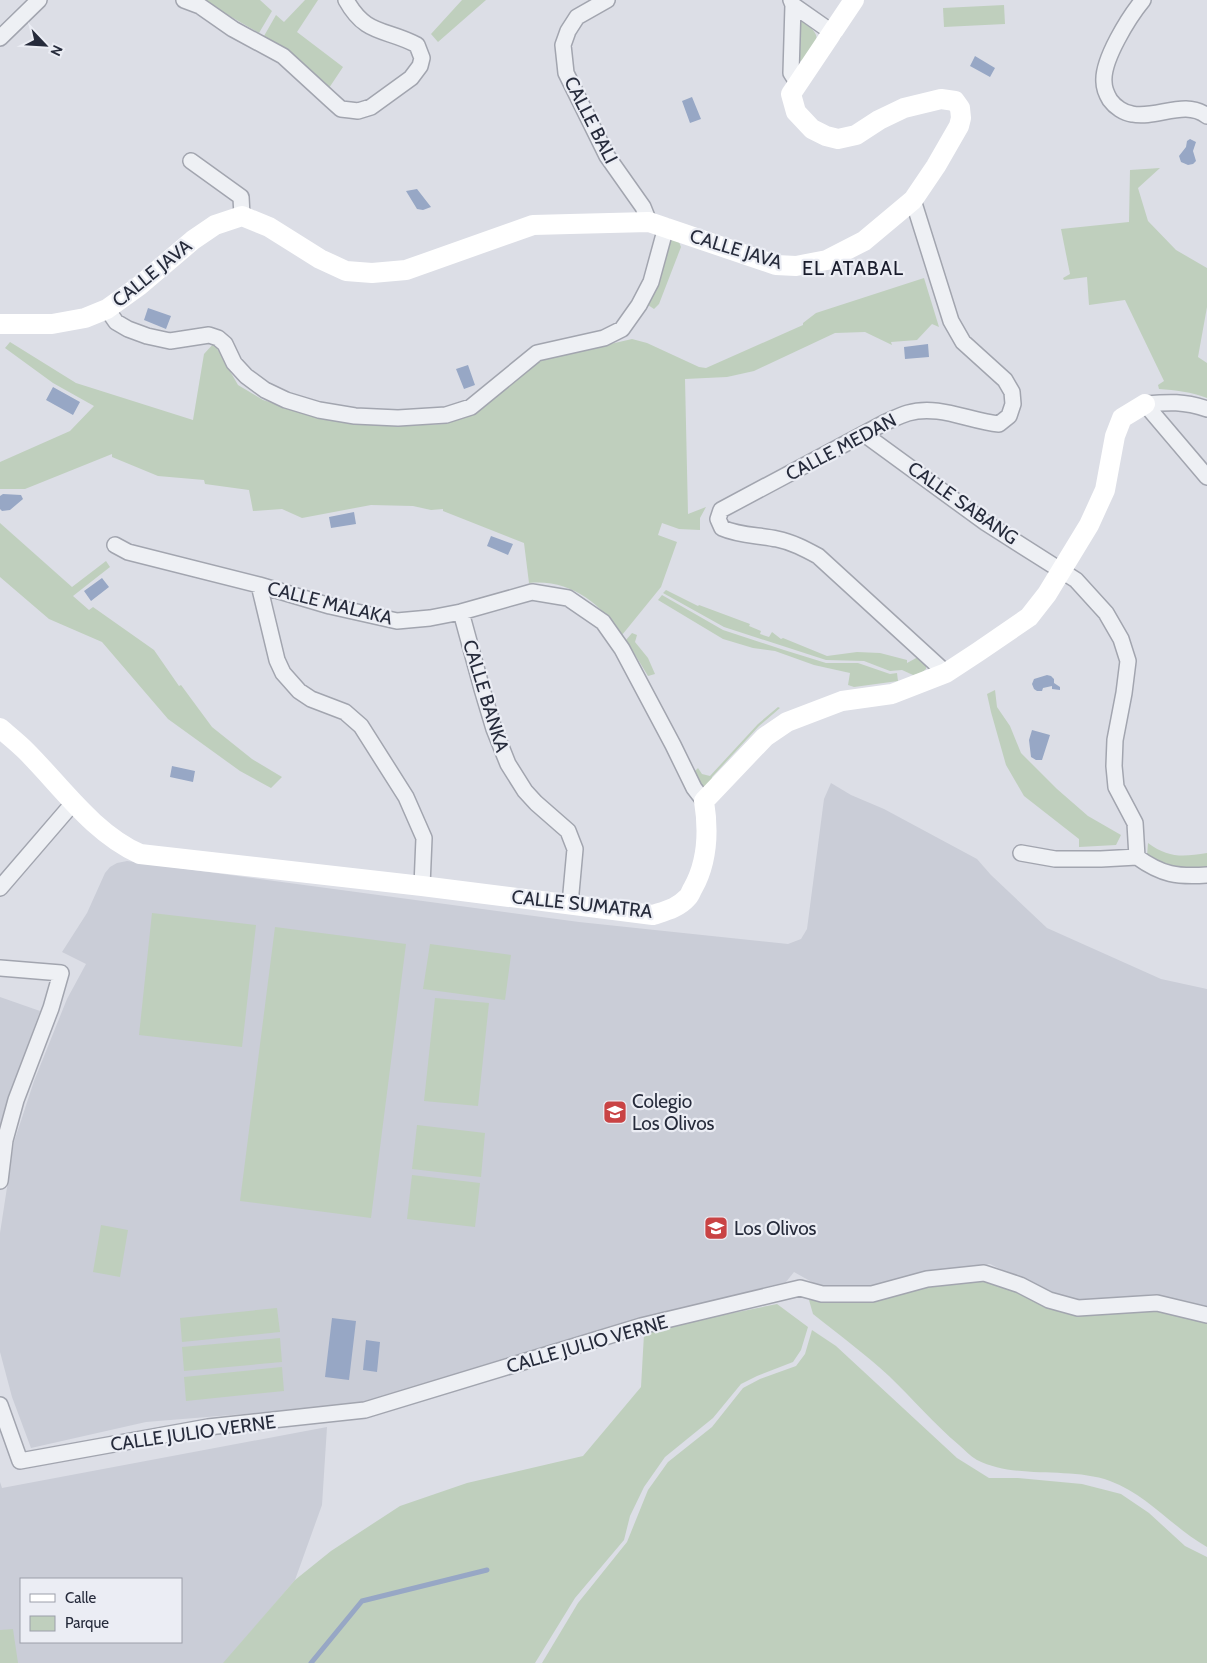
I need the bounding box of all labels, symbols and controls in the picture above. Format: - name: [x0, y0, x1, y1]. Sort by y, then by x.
- north arrow: [20, 20, 70, 70]
- text: N: [47, 42, 67, 59]
- street label: CALLE BALI: [559, 73, 623, 167]
- street label: CALLE JAVA: [687, 224, 785, 274]
- street label: CALLE JAVA: [108, 234, 196, 312]
- district label: EL ATABAL: [802, 256, 904, 280]
- street label: CALLE MEDAN: [782, 408, 900, 486]
- street label: CALLE SABANG: [903, 457, 1023, 549]
- street label: CALLE MALAKA: [265, 576, 395, 630]
- street label: CALLE BANKA: [458, 637, 514, 755]
- street label: CALLE SUMATRA: [511, 885, 654, 923]
- place label: Colegio Los Olivos: [632, 1090, 715, 1135]
- school or university icon: Colegio Los Olivos: [602, 1099, 628, 1125]
- school or university icon: Los Olivos: [703, 1215, 729, 1241]
- place label: Los Olivos: [734, 1217, 817, 1240]
- street label: CALLE JULIO VERNE: [504, 1310, 670, 1378]
- street label: CALLE JULIO VERNE: [109, 1410, 277, 1456]
- legend: [20, 1578, 182, 1643]
- text: Calle: [65, 1589, 96, 1607]
- text: Parque: [65, 1614, 109, 1632]

